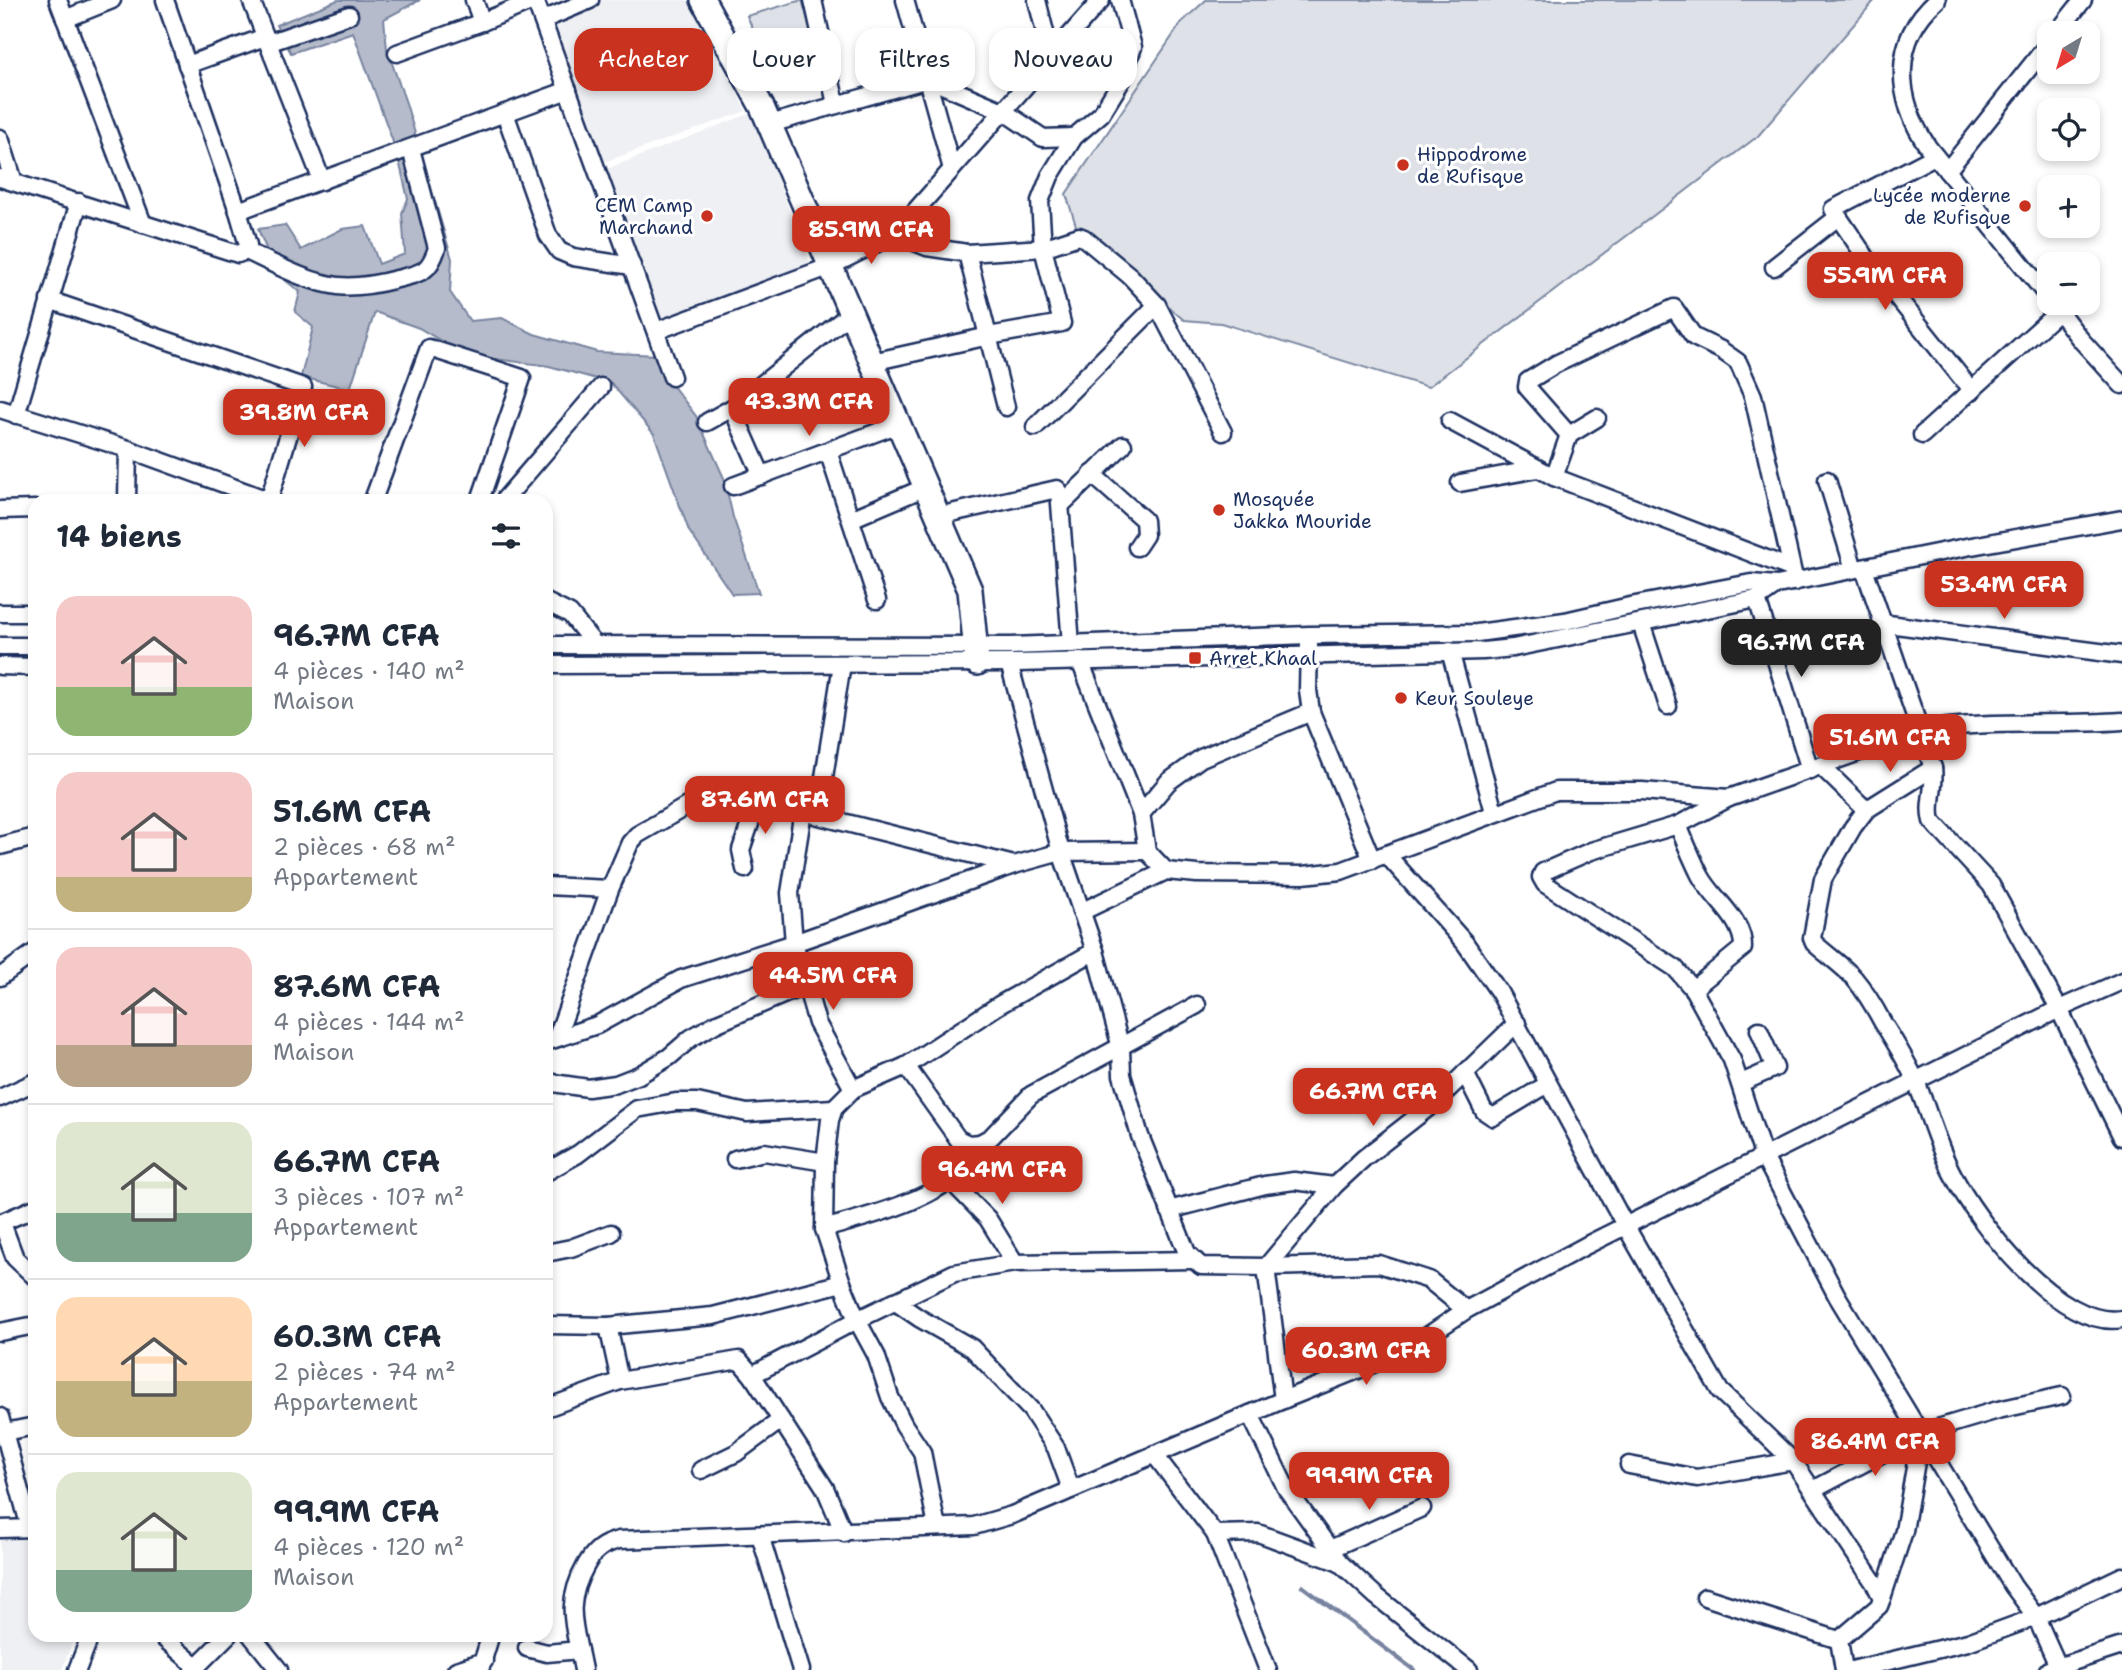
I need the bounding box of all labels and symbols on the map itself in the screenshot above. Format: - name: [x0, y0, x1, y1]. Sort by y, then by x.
- north arrow: [2037, 21, 2100, 84]
- place label: Hippodrome de Rufisque: [1417, 142, 1527, 189]
- marker: Hippodrome de Rufisque: [1395, 157, 1411, 173]
- place label: Lycée moderne de Rufisque: [1873, 183, 2011, 230]
- place label: CEM Camp Marchand: [595, 193, 693, 240]
- marker: Lycée moderne de Rufisque: [2017, 198, 2033, 214]
- pin: 85.9M CFA: [791, 206, 951, 266]
- marker: CEM Camp Marchand: [699, 208, 715, 224]
- pin: 55.9M CFA: [1805, 252, 1965, 312]
- pin: 43.3M CFA: [729, 378, 889, 438]
- pin: 39.8M CFA: [224, 390, 384, 449]
- place label: Mosquée Jakka Mouride: [1233, 487, 1372, 534]
- marker: Mosquée Jakka Mouride: [1211, 502, 1227, 518]
- pin: 53.4M CFA: [1924, 562, 2084, 621]
- pin: 96.7M CFA: [1721, 620, 1881, 679]
- place label: Arret Khaal: [1209, 646, 1317, 671]
- marker: Arret Khaal: [1187, 650, 1203, 666]
- place label: Keur Souleye: [1415, 686, 1534, 711]
- marker: Keur Souleye: [1393, 690, 1409, 706]
- pin: 51.6M CFA: [1810, 714, 1970, 774]
- pin: 87.6M CFA: [685, 776, 845, 836]
- pin: 44.5M CFA: [753, 953, 913, 1012]
- pin: 66.7M CFA: [1293, 1068, 1453, 1128]
- pin: 96.4M CFA: [922, 1146, 1082, 1206]
- pin: 60.3M CFA: [1286, 1328, 1446, 1387]
- pin: 86.4M CFA: [1795, 1418, 1955, 1478]
- pin: 99.9M CFA: [1289, 1452, 1449, 1512]

